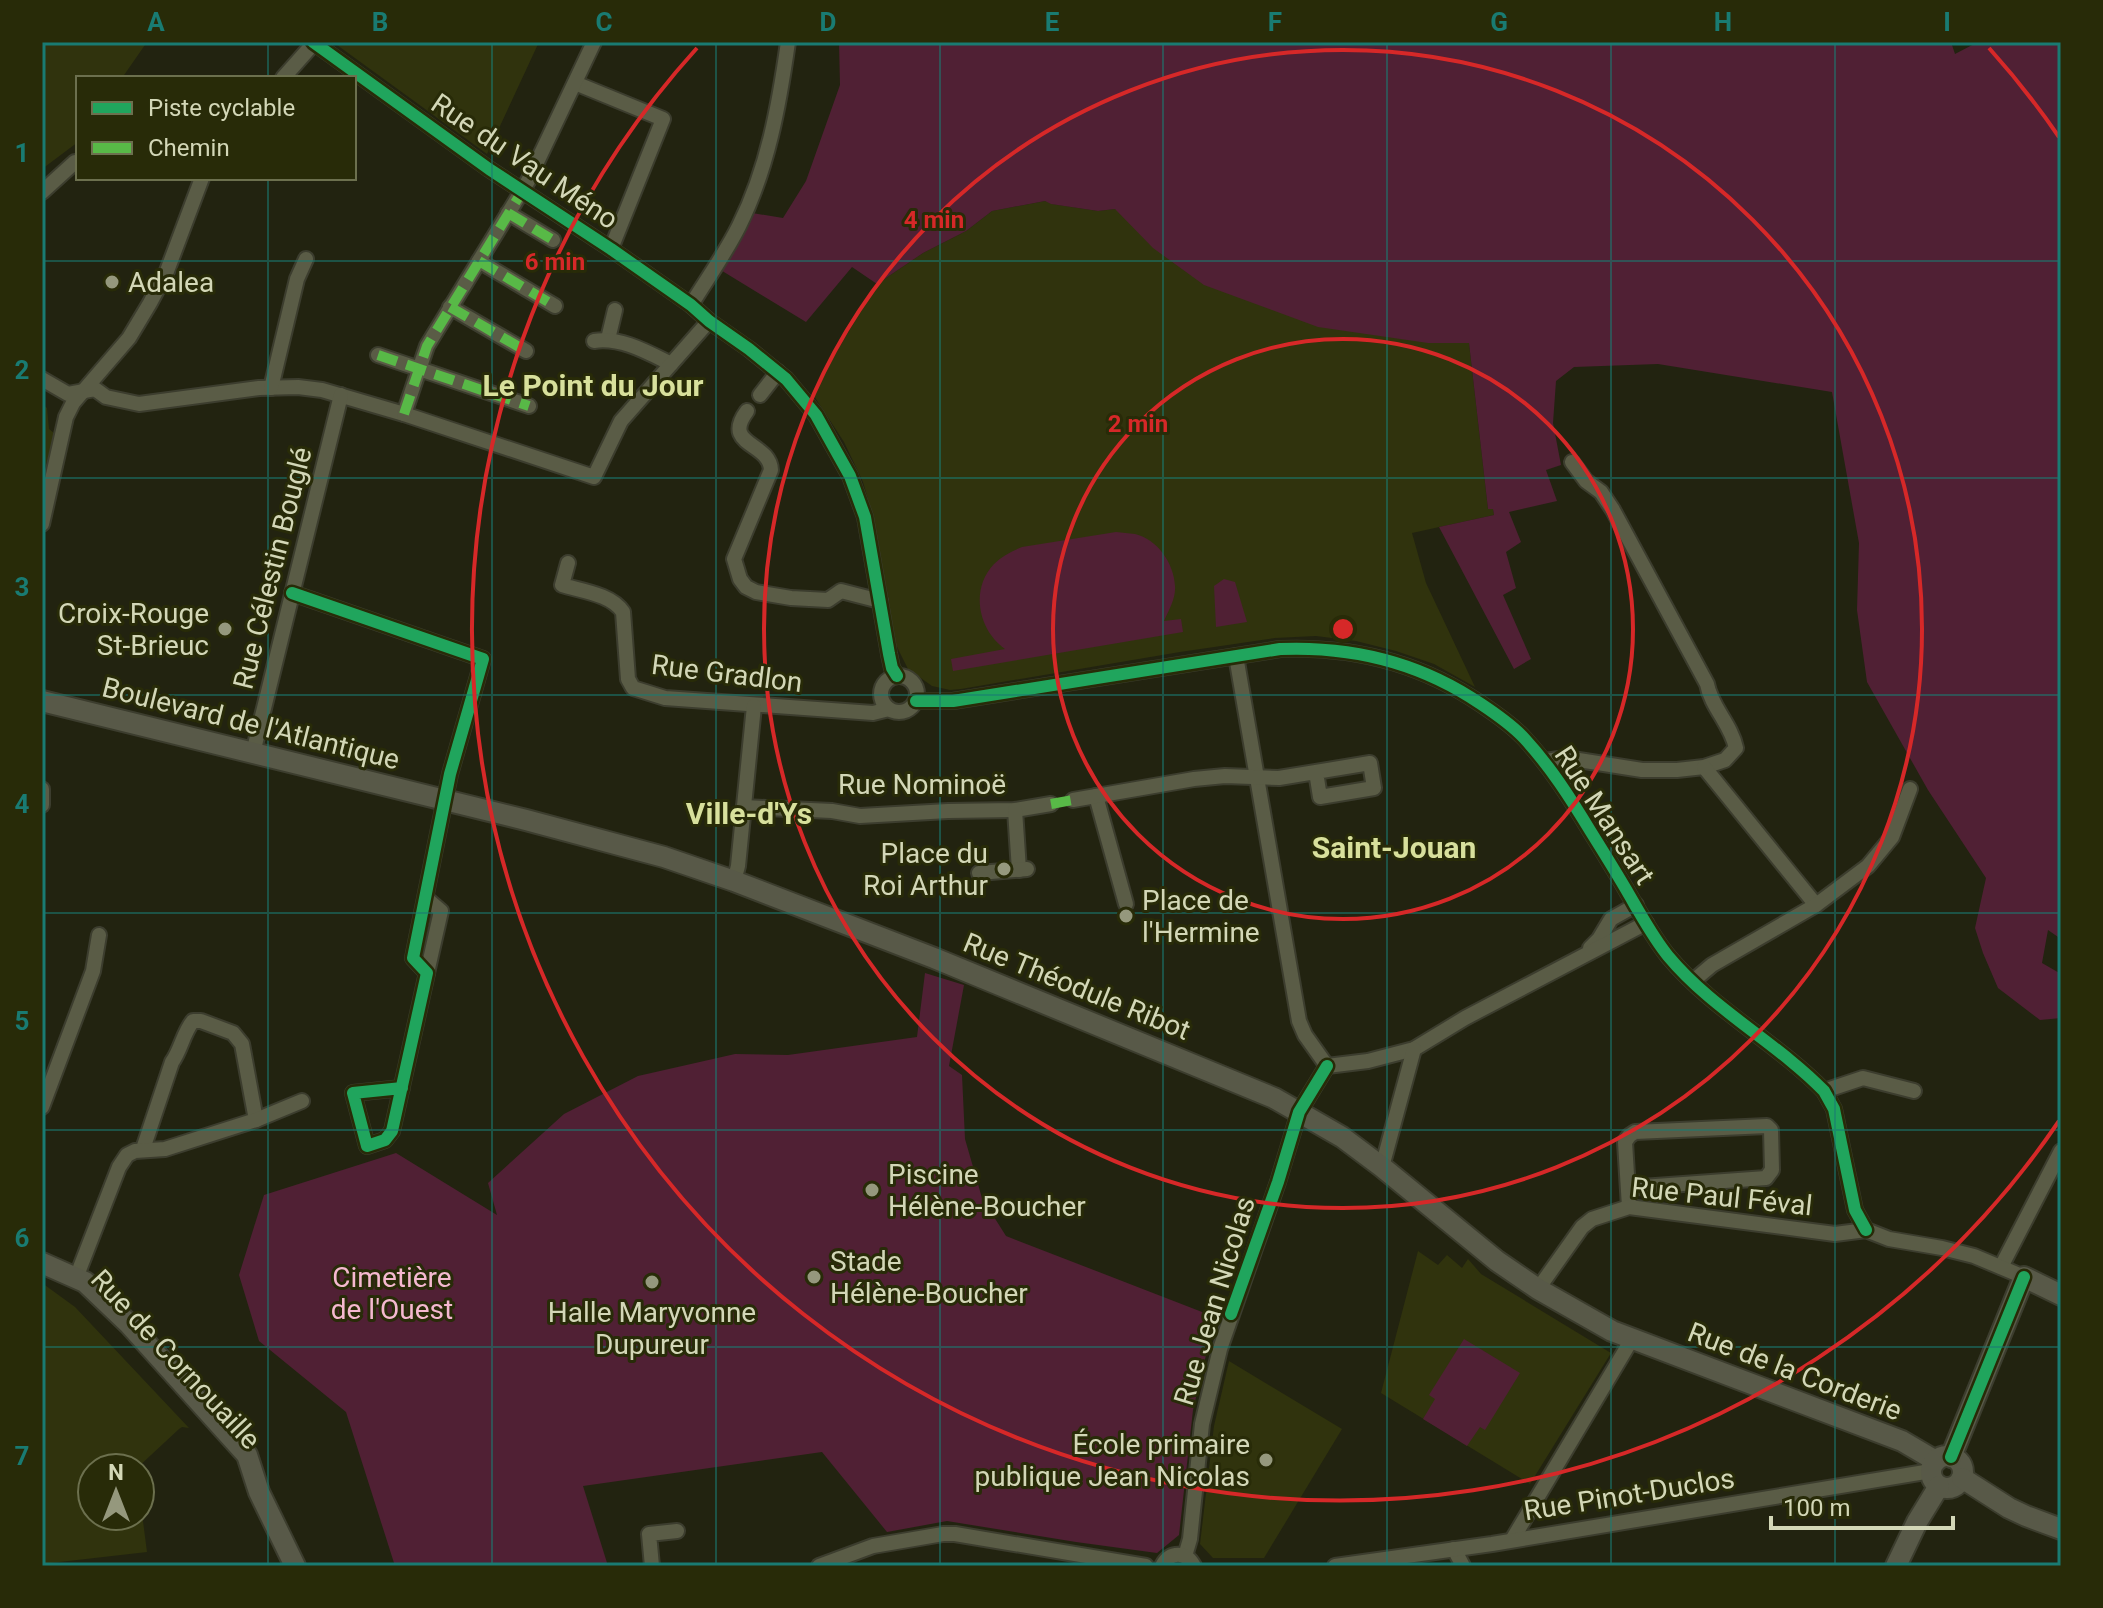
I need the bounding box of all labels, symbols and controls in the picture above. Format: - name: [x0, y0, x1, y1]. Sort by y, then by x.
- text: A: [147, 7, 165, 37]
- text: B: [372, 7, 388, 37]
- text: C: [595, 7, 613, 37]
- text: D: [820, 7, 836, 37]
- text: E: [1045, 7, 1060, 37]
- text: F: [1268, 7, 1282, 37]
- text: G: [1490, 7, 1508, 37]
- text: H: [1714, 7, 1732, 37]
- text: I: [1943, 7, 1951, 37]
- legend: [76, 76, 356, 180]
- street label: Rue du Vau Méno: [425, 87, 624, 236]
- text: Piste cyclable: [148, 94, 295, 122]
- text: Chemin: [148, 134, 230, 162]
- text: 1: [15, 138, 29, 168]
- text: 4 min: [904, 206, 964, 234]
- text: 6 min: [525, 248, 585, 276]
- place label: Adalea: [128, 266, 214, 299]
- marker: Adalea: [103, 273, 121, 291]
- text: 2: [15, 355, 29, 385]
- district label: Le Point du Jour: [483, 368, 703, 403]
- text: 2 min: [1108, 410, 1168, 438]
- street label: Rue Célestin Bouglé: [226, 444, 319, 693]
- text: 3: [15, 572, 29, 602]
- place label: Croix-Rouge St-Brieuc: [58, 597, 209, 662]
- centre of rings: [1329, 615, 1357, 643]
- marker: Croix-Rouge St-Brieuc: [216, 620, 234, 638]
- street label: Rue Gradlon: [650, 648, 804, 699]
- street label: Boulevard de l'Atlantique: [99, 671, 403, 776]
- street label: Rue Mansart: [1548, 740, 1662, 891]
- street label: Rue Nominoë: [838, 768, 1006, 801]
- text: 4: [15, 789, 30, 819]
- district label: Ville-d'Ys: [686, 796, 812, 831]
- district label: Saint-Jouan: [1312, 830, 1476, 865]
- place label: Place du Roi Arthur: [863, 837, 989, 902]
- marker: Place du Roi Arthur: [995, 860, 1013, 878]
- place label: Place de l'Hermine: [1142, 884, 1260, 949]
- marker: Place de l'Hermine: [1117, 907, 1135, 925]
- street label: Rue Théodule Ribot: [959, 926, 1195, 1047]
- text: 5: [15, 1006, 29, 1036]
- place label: Piscine Hélène-Boucher: [888, 1158, 1086, 1223]
- street label: Rue Paul Féval: [1630, 1171, 1814, 1222]
- marker: Piscine Hélène-Boucher: [863, 1181, 881, 1199]
- street label: Rue Jean Nicolas: [1167, 1193, 1262, 1409]
- text: 6: [15, 1223, 30, 1253]
- place label: Stade Hélène-Boucher: [830, 1245, 1028, 1310]
- park label: Cimetière de l'Ouest: [331, 1261, 453, 1326]
- street label: Rue de Cornouaille: [84, 1263, 267, 1456]
- marker: Stade Hélène-Boucher: [805, 1268, 823, 1286]
- marker: Halle Maryvonne Dupureur: [643, 1273, 661, 1291]
- place label: Halle Maryvonne Dupureur: [548, 1296, 756, 1361]
- street label: Rue de la Corderie: [1683, 1316, 1906, 1427]
- place label: École primaire publique Jean Nicolas: [975, 1428, 1250, 1493]
- text: 7: [15, 1441, 29, 1471]
- marker: École primaire publique Jean Nicolas: [1257, 1451, 1275, 1469]
- north arrow: [76, 1452, 156, 1532]
- text: N: [108, 1460, 124, 1485]
- street label: Rue Pinot-Duclos: [1521, 1462, 1737, 1527]
- scale bar: [1771, 1480, 1953, 1530]
- text: 100 m: [1783, 1494, 1850, 1522]

